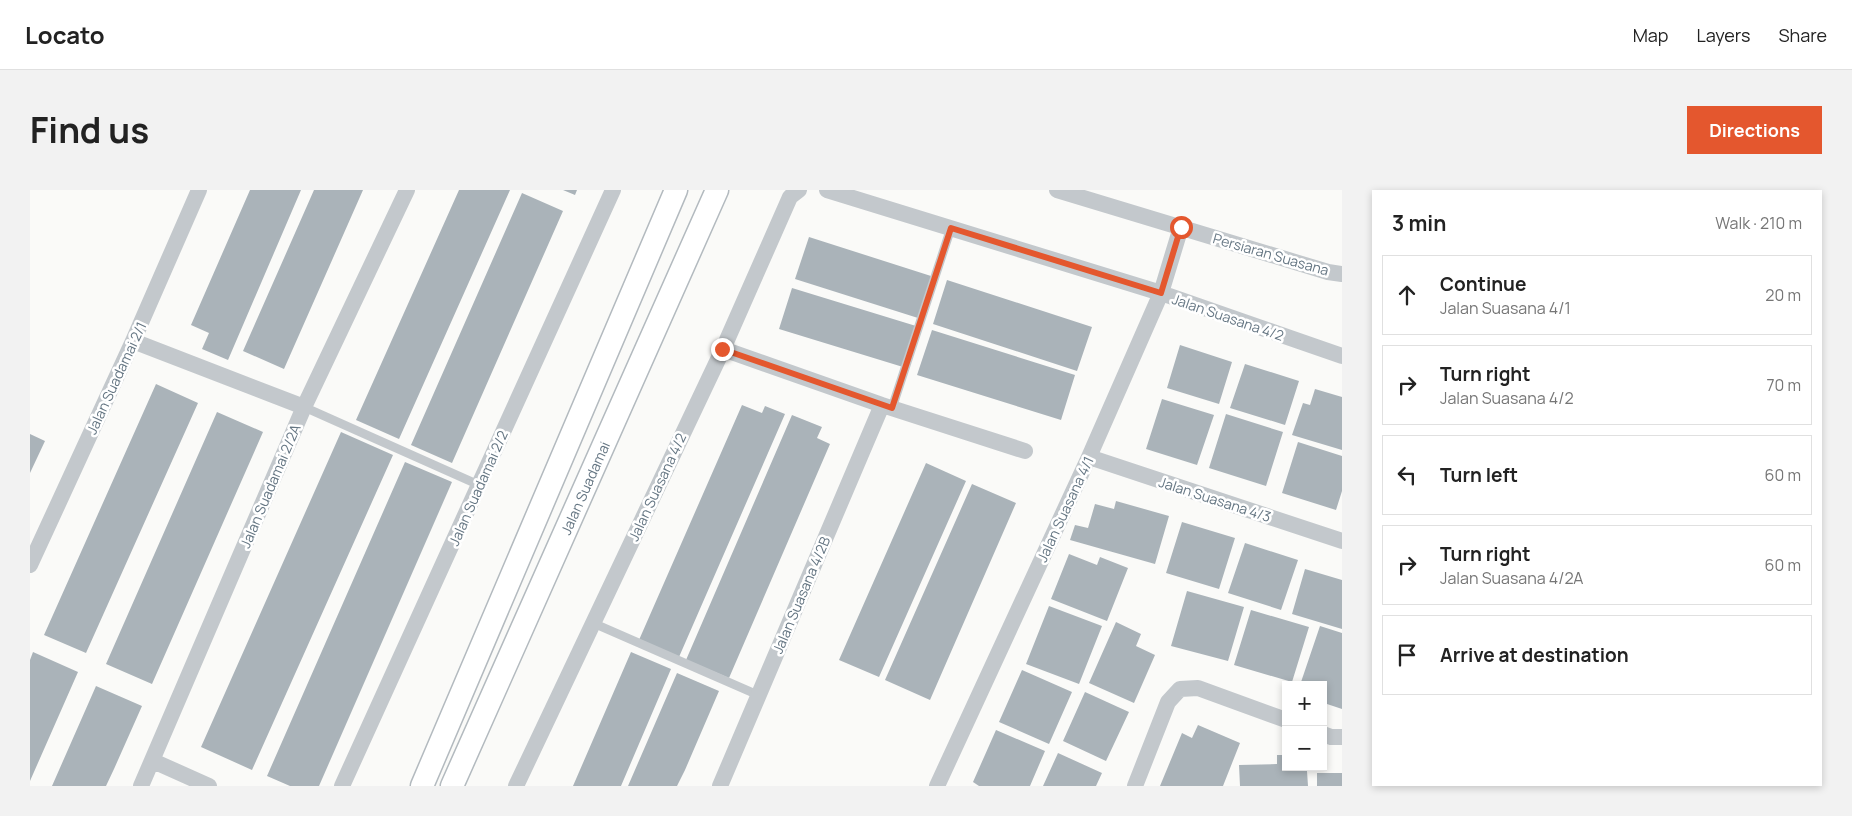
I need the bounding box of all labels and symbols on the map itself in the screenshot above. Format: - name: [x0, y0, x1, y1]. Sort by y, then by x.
- route start: [1170, 216, 1193, 239]
- street label: Persiaran Suasana: [1211, 228, 1331, 280]
- street label: Jalan Suasana 4/2: [1170, 289, 1286, 345]
- street label: Jalan Suadamai 2/1: [82, 319, 150, 437]
- route end: [711, 338, 734, 361]
- street label: Jalan Suadamai 2/2A: [235, 421, 305, 551]
- street label: Jalan Suadamai 2/2: [444, 427, 512, 549]
- street label: Jalan Suasana 4/2: [624, 430, 690, 544]
- street label: Jalan Suadamai: [556, 438, 614, 538]
- street label: Jalan Suasana 4/1: [1032, 453, 1098, 565]
- street label: Jalan Suasana 4/3: [1157, 472, 1273, 526]
- street label: Jalan Suasana 4/2B: [768, 533, 834, 656]

